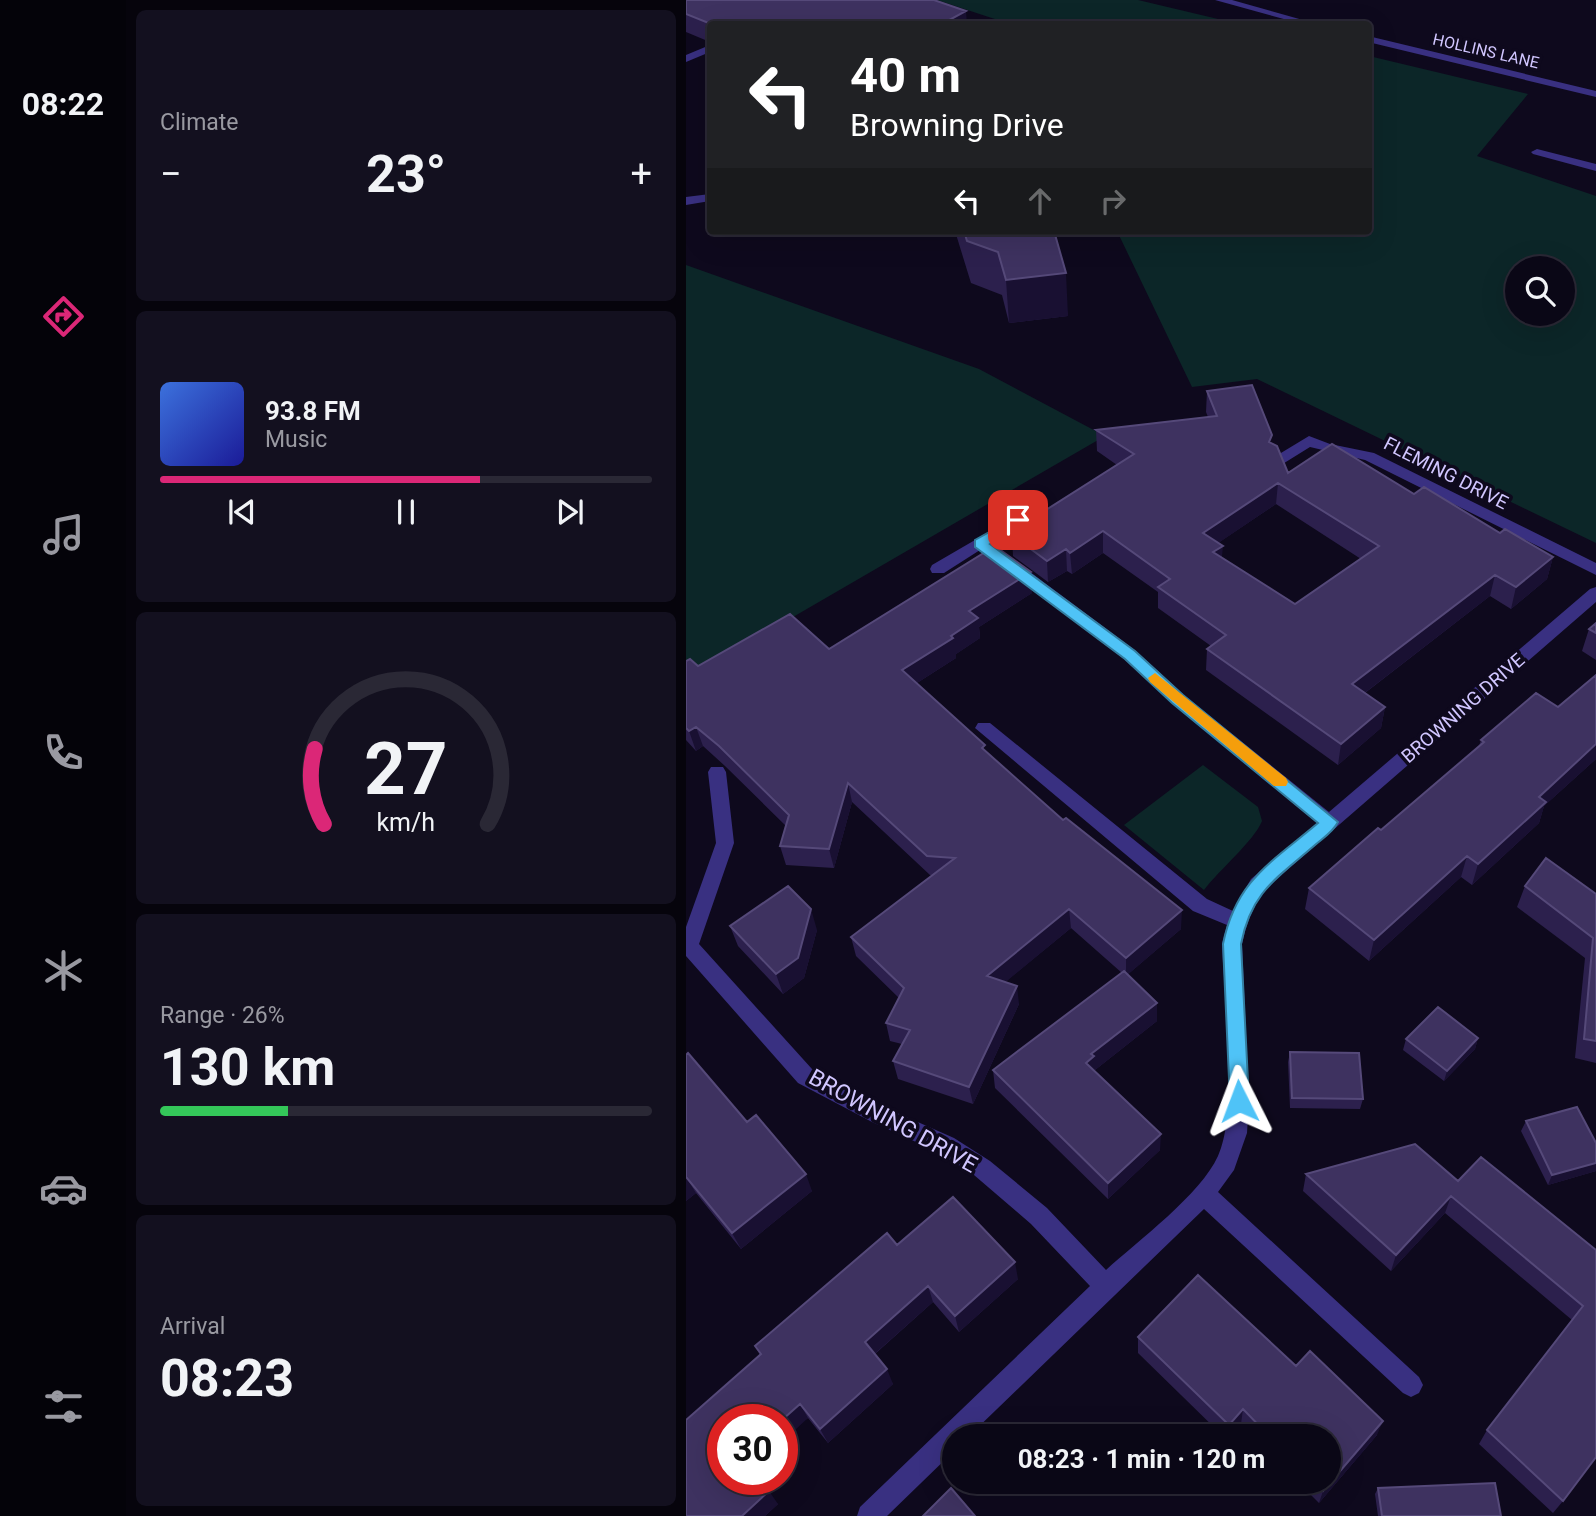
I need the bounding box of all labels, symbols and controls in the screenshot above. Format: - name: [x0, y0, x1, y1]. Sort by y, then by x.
- street label: HOLLINS LANE: [1431, 30, 1541, 72]
- text: 40 m: [850, 47, 961, 104]
- icon: left: [735, 49, 826, 140]
- text: 08:22: [22, 85, 104, 123]
- text: Browning Drive: [850, 106, 1064, 144]
- text: Climate: [160, 109, 239, 136]
- text: 23°: [366, 144, 446, 205]
- text: −: [160, 152, 182, 196]
- text: +: [630, 152, 652, 196]
- icon: left: [948, 182, 986, 220]
- icon: ahead: [1021, 182, 1059, 220]
- icon: right: [1094, 182, 1132, 220]
- map controls: [1505, 256, 1575, 326]
- button: search: [1505, 256, 1575, 326]
- icon: directions: [39, 292, 88, 341]
- text: 93.8 FM: [265, 396, 361, 426]
- text: Music: [265, 426, 327, 453]
- street label: FLEMING DRIVE: [1380, 432, 1512, 514]
- pin: [988, 490, 1048, 550]
- icon: previous: [223, 493, 261, 531]
- icon: pause: [387, 493, 425, 531]
- icon: next: [551, 493, 589, 531]
- icon: arrive: [999, 501, 1037, 539]
- icon: music: [39, 510, 88, 559]
- street label: BROWNING DRIVE: [1397, 648, 1529, 768]
- text: 27: [364, 726, 448, 812]
- icon: phone: [39, 728, 88, 777]
- text: km/h: [377, 808, 435, 837]
- icon: climate: [39, 946, 88, 995]
- text: Range · 26%: [160, 1002, 285, 1029]
- text: 130 km: [160, 1037, 335, 1098]
- street label: BROWNING DRIVE: [804, 1064, 982, 1178]
- position arrow: [1202, 1064, 1276, 1138]
- icon: car: [39, 1164, 88, 1213]
- text: Arrival: [160, 1313, 225, 1340]
- text: 08:23: [160, 1348, 294, 1409]
- icon: filters: [39, 1382, 88, 1431]
- speed limit sign: 30: [707, 1404, 798, 1495]
- text: 08:23 · 1 min · 120 m: [1018, 1444, 1265, 1474]

